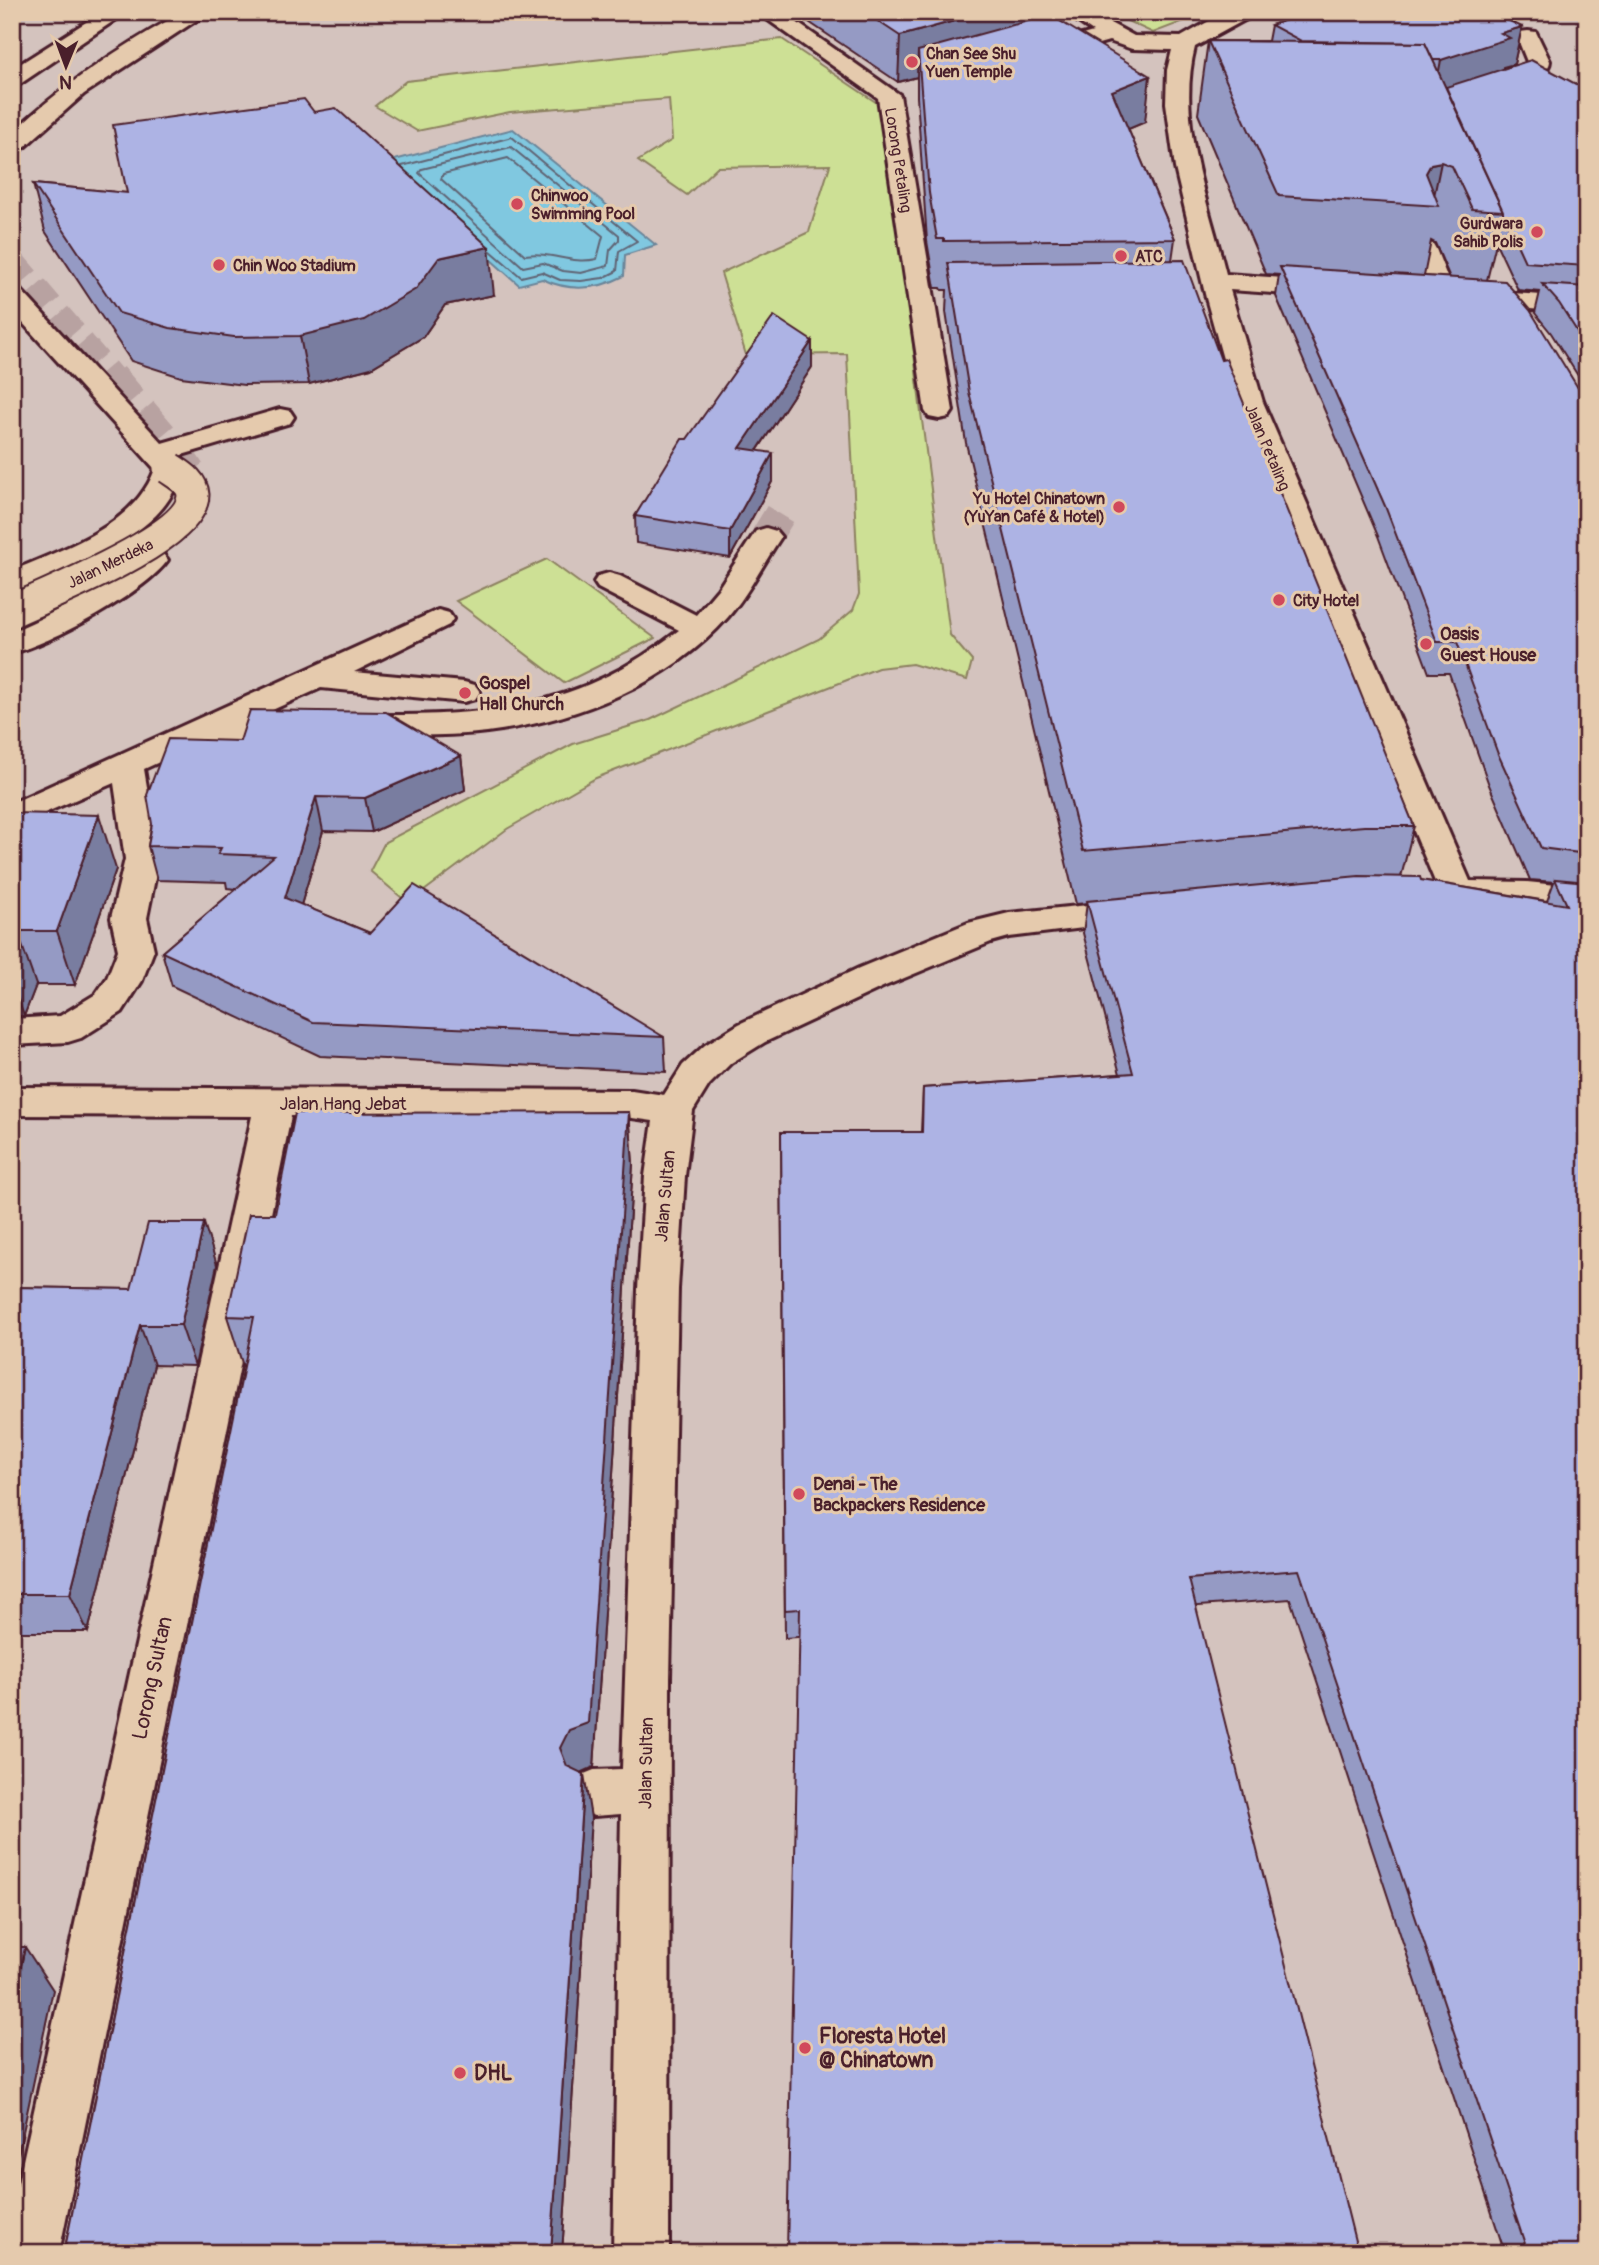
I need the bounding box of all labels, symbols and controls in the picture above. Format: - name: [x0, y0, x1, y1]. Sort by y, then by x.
- north arrow: [32, 32, 102, 102]
- place label: Chan See Shu Yuen Temple: [925, 44, 1016, 82]
- marker: Chan See Shu Yuen Temple: [904, 54, 920, 70]
- text: N: [59, 70, 72, 94]
- street label: Lorong Petaling: [880, 106, 916, 214]
- place label: Chinwoo Swimming Pool: [531, 186, 635, 224]
- marker: Chinwoo Swimming Pool: [509, 196, 525, 212]
- place label: Gurdwara Sahib Polis: [1453, 214, 1524, 252]
- marker: Gurdwara Sahib Polis: [1529, 224, 1545, 240]
- place label: ATC: [1135, 247, 1163, 267]
- marker: ATC: [1113, 248, 1129, 264]
- place label: Chin Woo Stadium: [233, 256, 356, 276]
- marker: Chin Woo Stadium: [211, 257, 227, 273]
- street label: Jalan Petaling: [1240, 401, 1294, 494]
- place label: Yu Hotel Chinatown (YuYan Café & Hotel): [963, 489, 1105, 527]
- marker: Yu Hotel Chinatown (YuYan Café & Hotel): [1111, 499, 1127, 515]
- street label: Jalan Merdeka: [64, 534, 157, 593]
- place label: City Hotel: [1293, 591, 1360, 611]
- marker: City Hotel: [1271, 592, 1287, 608]
- place label: Oasis Guest House: [1440, 623, 1537, 667]
- marker: Oasis Guest House: [1418, 636, 1434, 652]
- place label: Gospel Hall Church: [479, 672, 564, 716]
- marker: Gospel Hall Church: [457, 685, 473, 701]
- street label: Jalan Hang Jebat: [280, 1093, 407, 1116]
- street label: Jalan Sultan: [650, 1149, 681, 1243]
- place label: Denai - The Backpackers Residence: [813, 1473, 986, 1517]
- marker: Denai - The Backpackers Residence: [791, 1486, 807, 1502]
- street label: Lorong Sultan: [126, 1614, 179, 1742]
- street label: Jalan Sultan: [634, 1717, 659, 1809]
- place label: Floresta Hotel @ Chinatown: [819, 2023, 946, 2074]
- marker: Floresta Hotel @ Chinatown: [797, 2040, 813, 2056]
- place label: DHL: [474, 2060, 512, 2087]
- marker: DHL: [452, 2065, 468, 2081]

